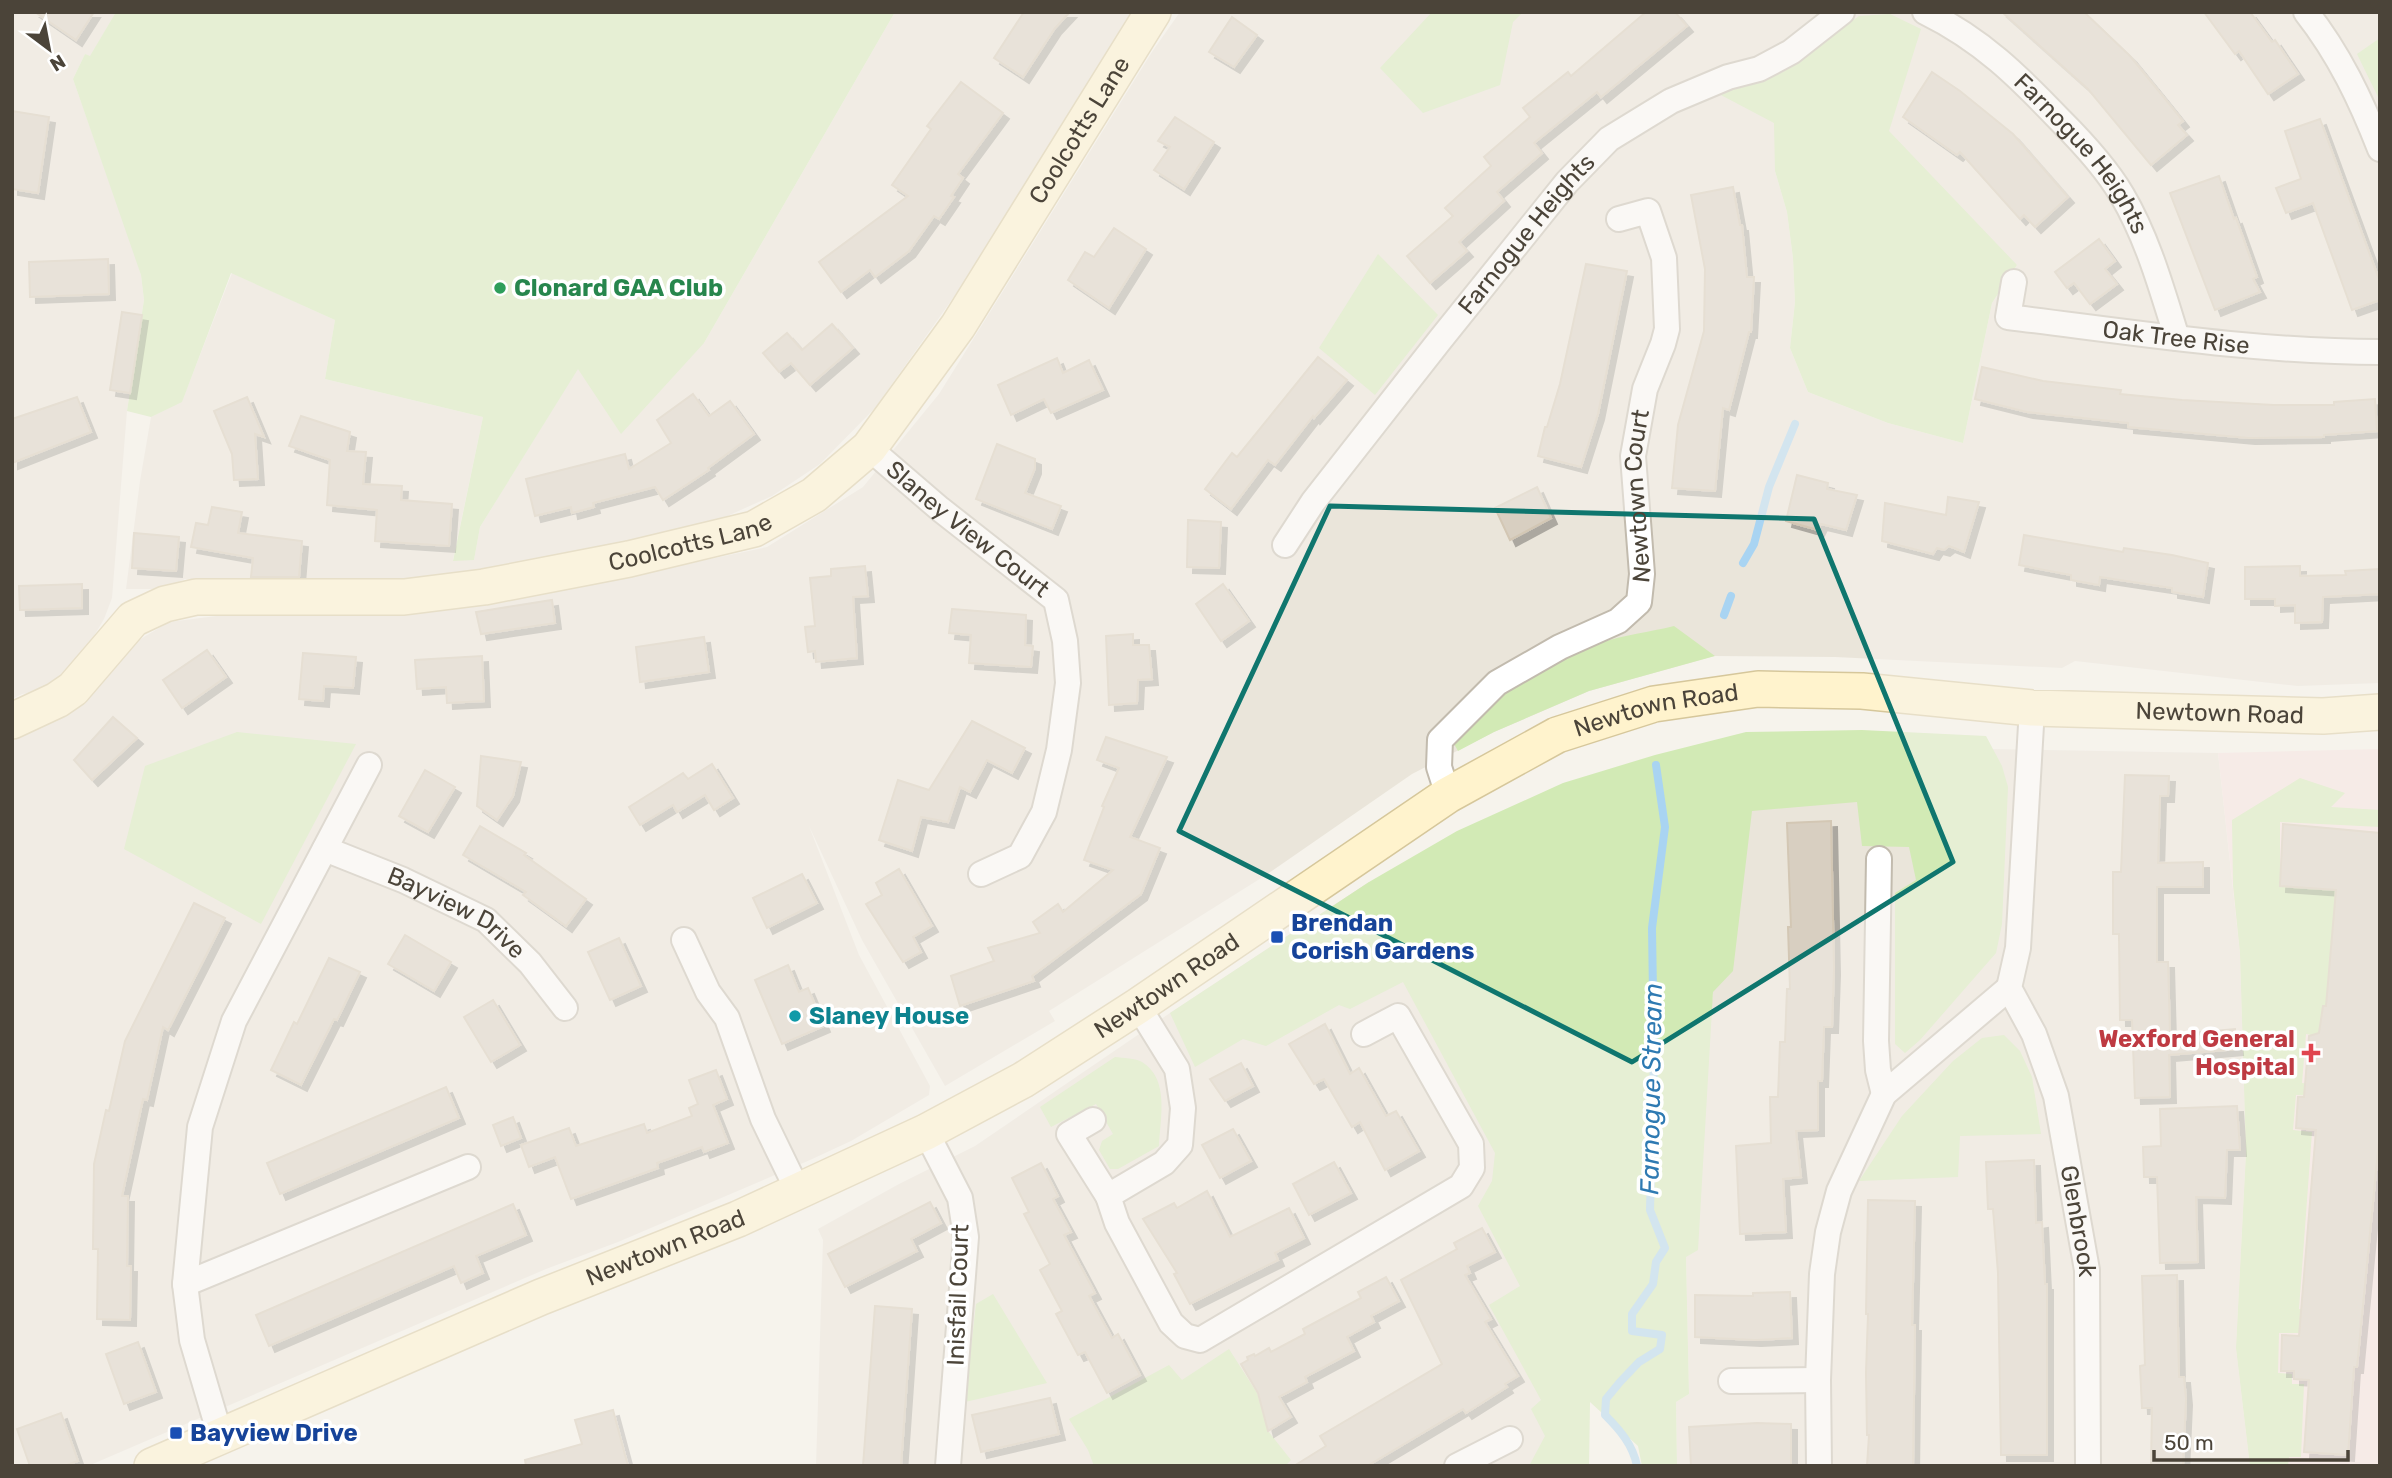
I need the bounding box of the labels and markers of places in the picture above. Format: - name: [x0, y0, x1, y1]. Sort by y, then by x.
- place label: Clonard GAA Club: [514, 274, 723, 302]
- marker: Clonard GAA Club: [492, 280, 508, 296]
- place label: Brendan Corish Gardens: [1291, 909, 1475, 965]
- marker: Brendan Corish Gardens: [1269, 929, 1285, 945]
- place label: Slaney House: [809, 1002, 969, 1030]
- marker: Slaney House: [787, 1008, 803, 1024]
- place label: Wexford General Hospital: [2098, 1025, 2295, 1081]
- marker: Wexford General Hospital: [2301, 1043, 2321, 1063]
- place label: Bayview Drive: [190, 1419, 358, 1447]
- marker: Bayview Drive: [168, 1425, 184, 1441]

